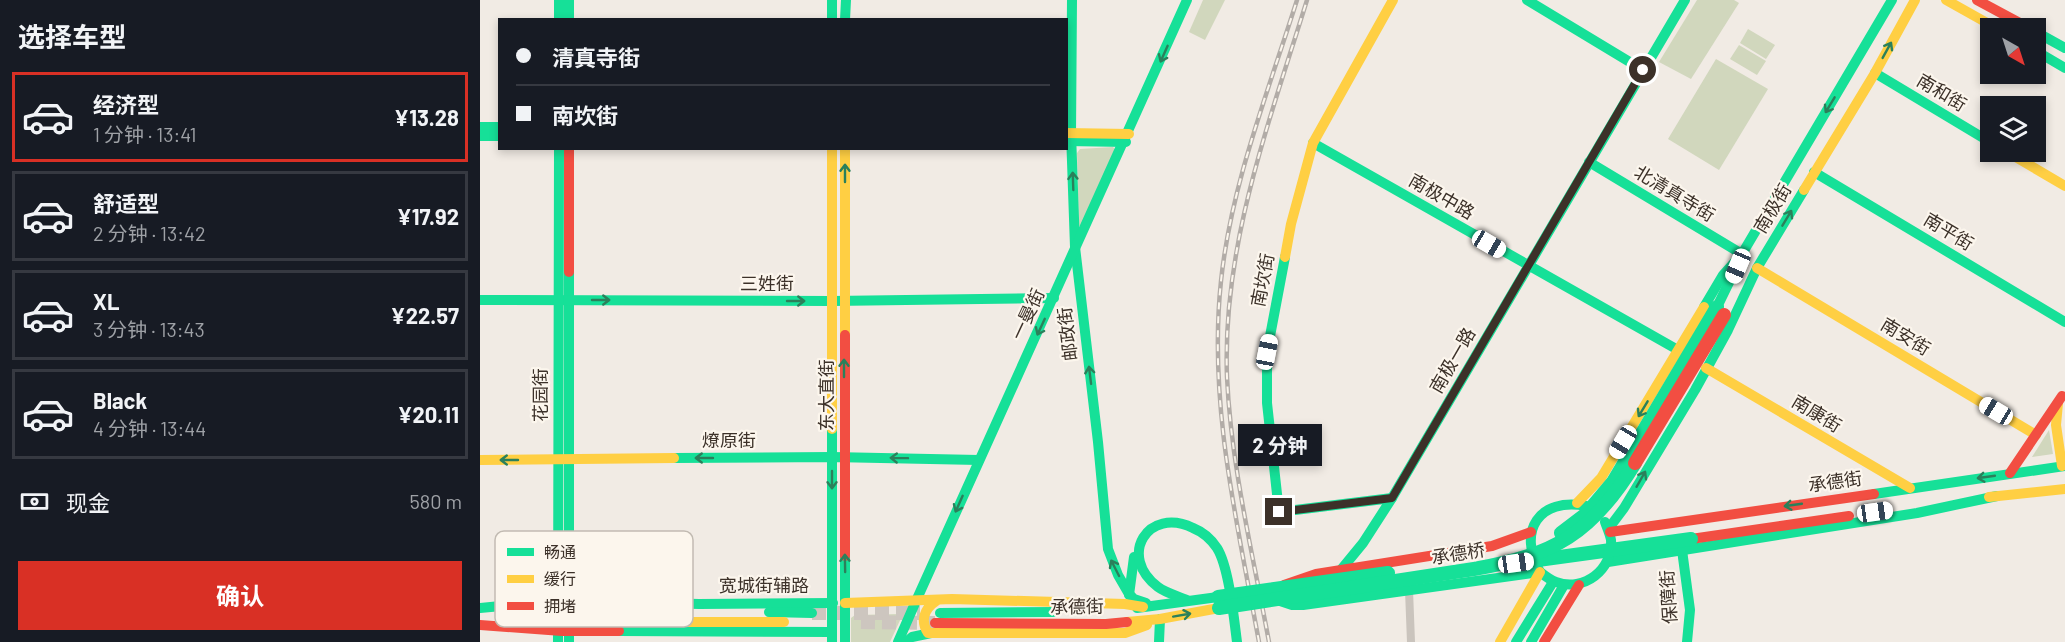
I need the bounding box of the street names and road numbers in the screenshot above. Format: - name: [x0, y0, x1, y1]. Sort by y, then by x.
- street label: 南和街: [1913, 69, 1971, 115]
- street label: 北清真寺街: [1631, 160, 1719, 226]
- street label: 南极中路: [1405, 168, 1479, 224]
- street label: 南极街: [1749, 179, 1795, 237]
- street label: 南平街: [1920, 208, 1978, 254]
- street label: 南坎街: [1246, 251, 1278, 309]
- street label: 三姓街: [740, 272, 794, 294]
- street label: 一曼街: [1006, 285, 1048, 343]
- street label: 邮政街: [1053, 306, 1081, 362]
- street label: 南安街: [1877, 313, 1935, 359]
- street label: 南极一路: [1424, 323, 1480, 397]
- street label: 东大直街: [815, 359, 837, 431]
- street label: 花园街: [529, 368, 551, 422]
- street label: 南康街: [1788, 390, 1846, 436]
- street label: 燎原街: [702, 429, 756, 451]
- street label: 承德街: [1807, 466, 1863, 496]
- street label: 承德桥: [1430, 538, 1486, 568]
- street label: 保障街: [1655, 569, 1681, 625]
- street label: 宽城街辅路: [719, 574, 809, 596]
- street label: 承德街: [1050, 595, 1104, 617]

